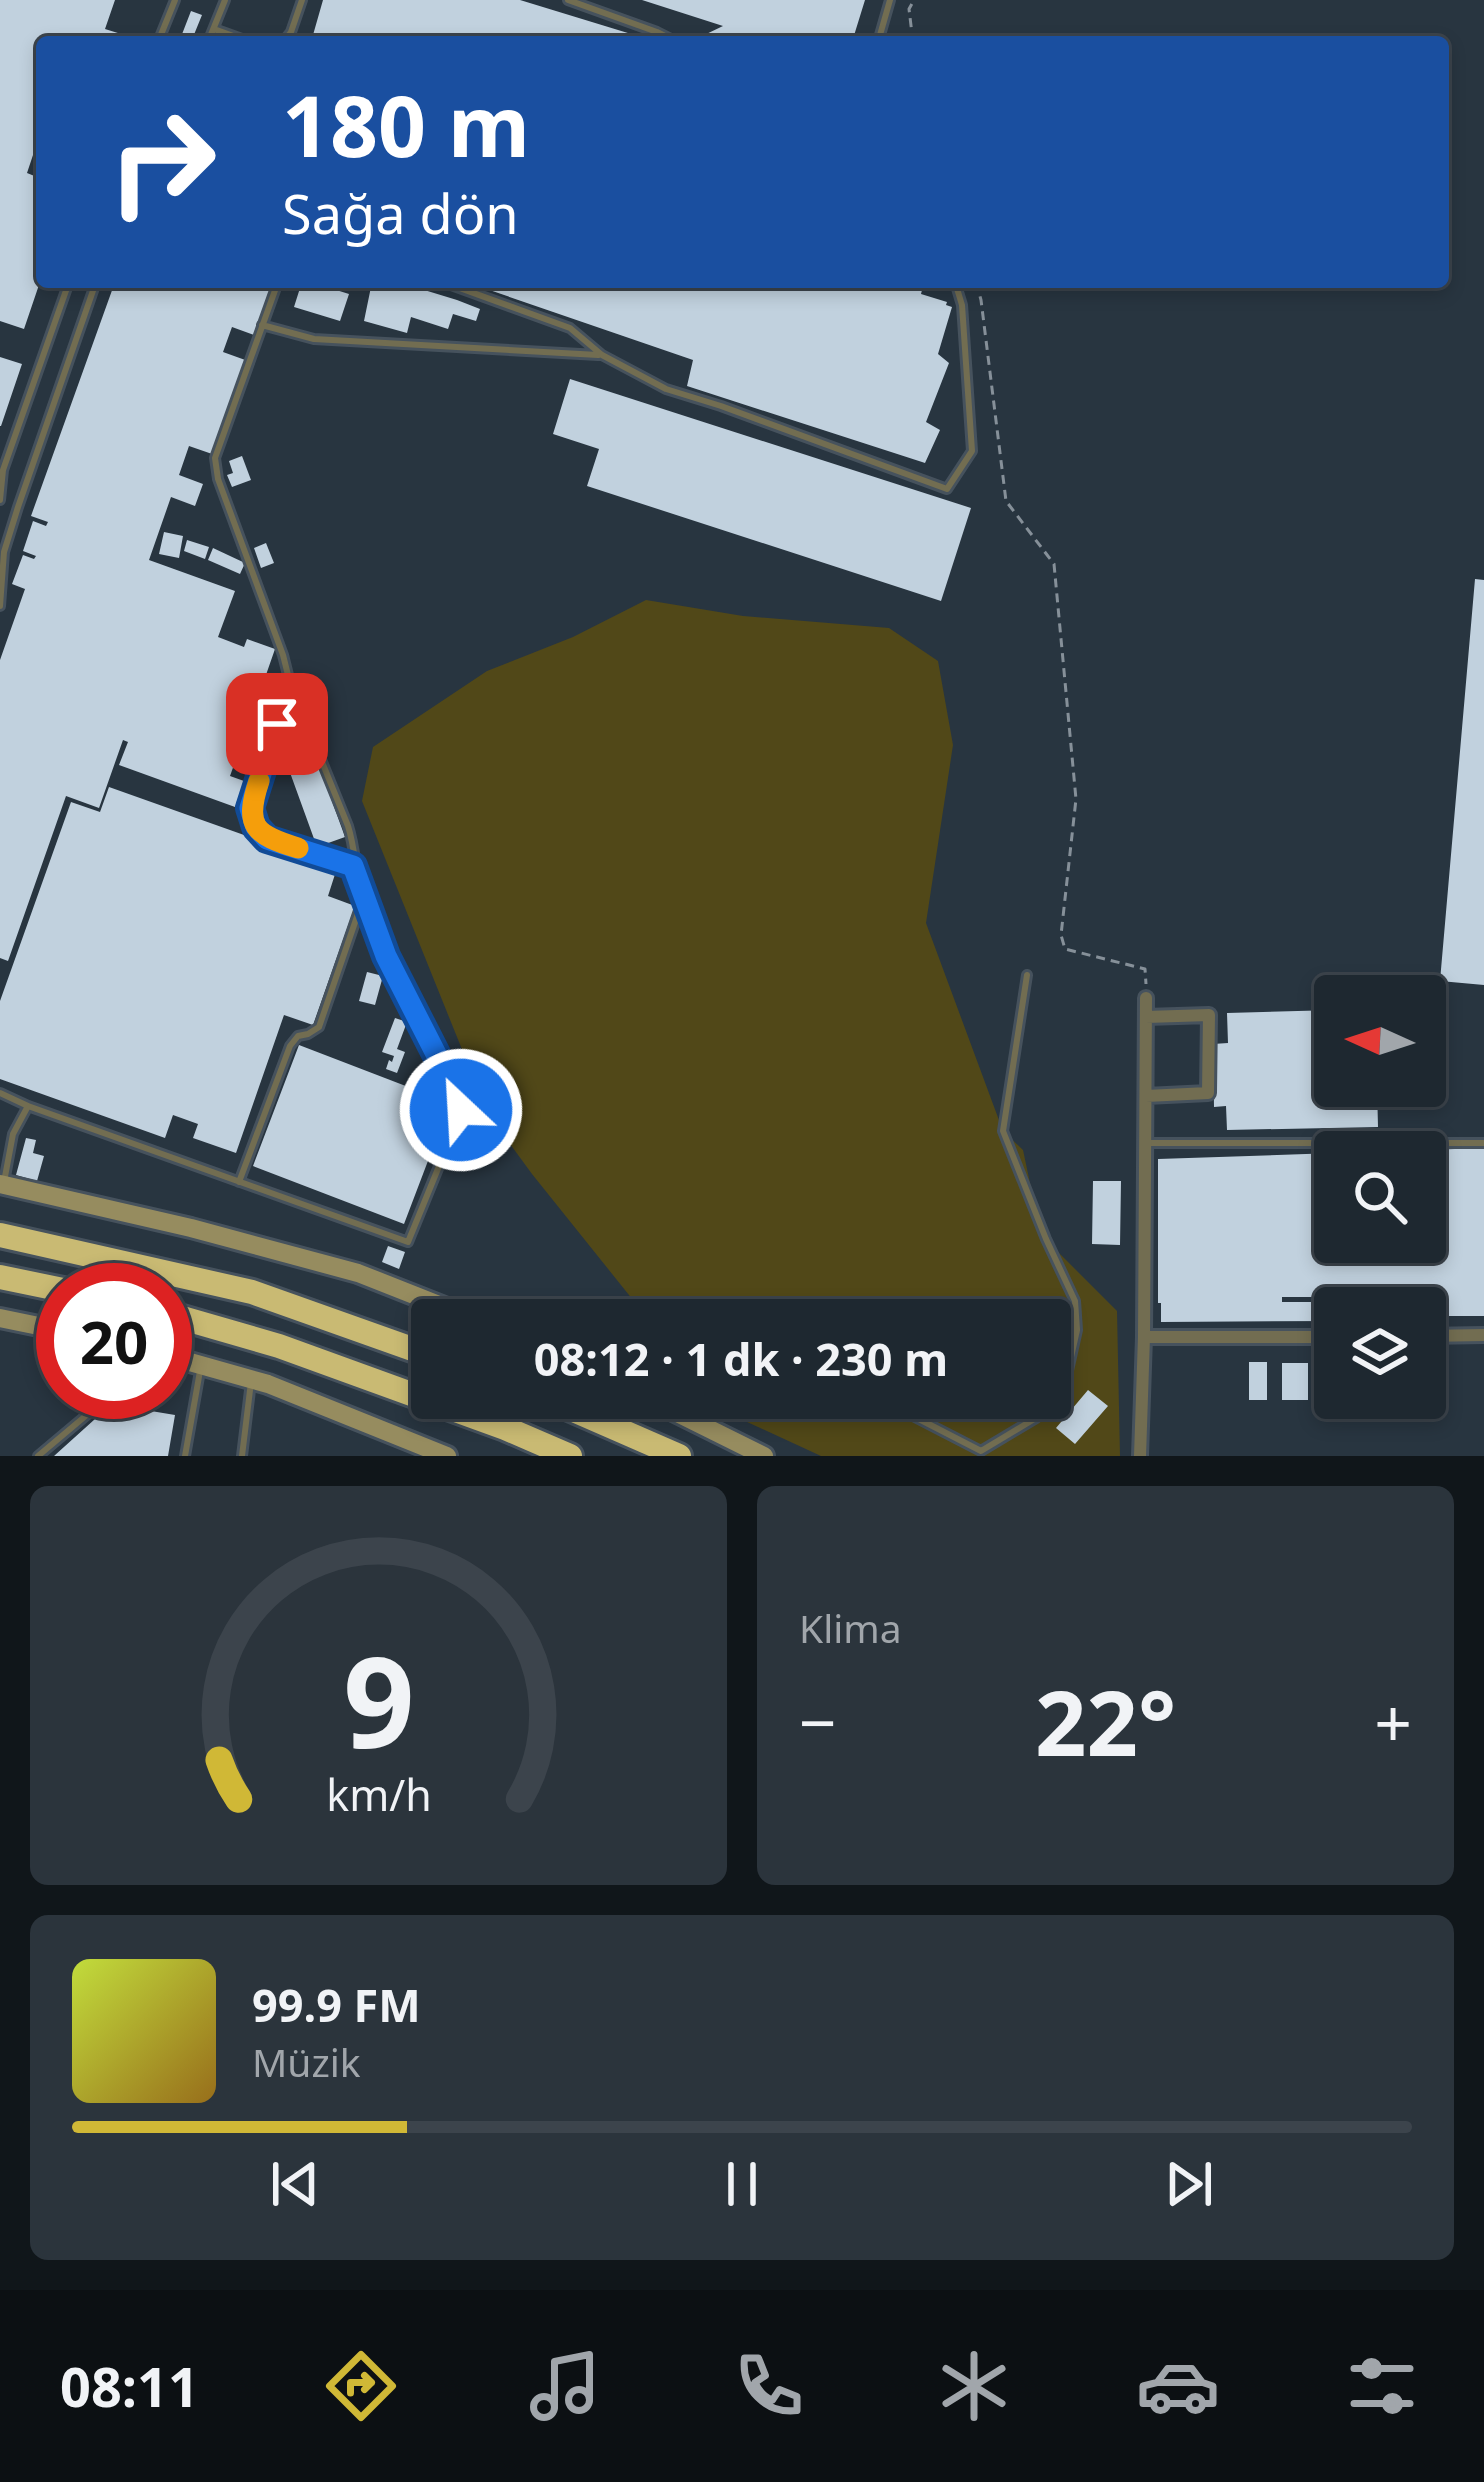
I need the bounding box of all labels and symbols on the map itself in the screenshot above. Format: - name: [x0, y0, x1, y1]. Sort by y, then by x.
- pin: [226, 673, 328, 775]
- north arrow: [1314, 975, 1446, 1107]
- position arrow: [398, 1047, 524, 1173]
- speed limit sign: 20: [36, 1263, 192, 1419]

